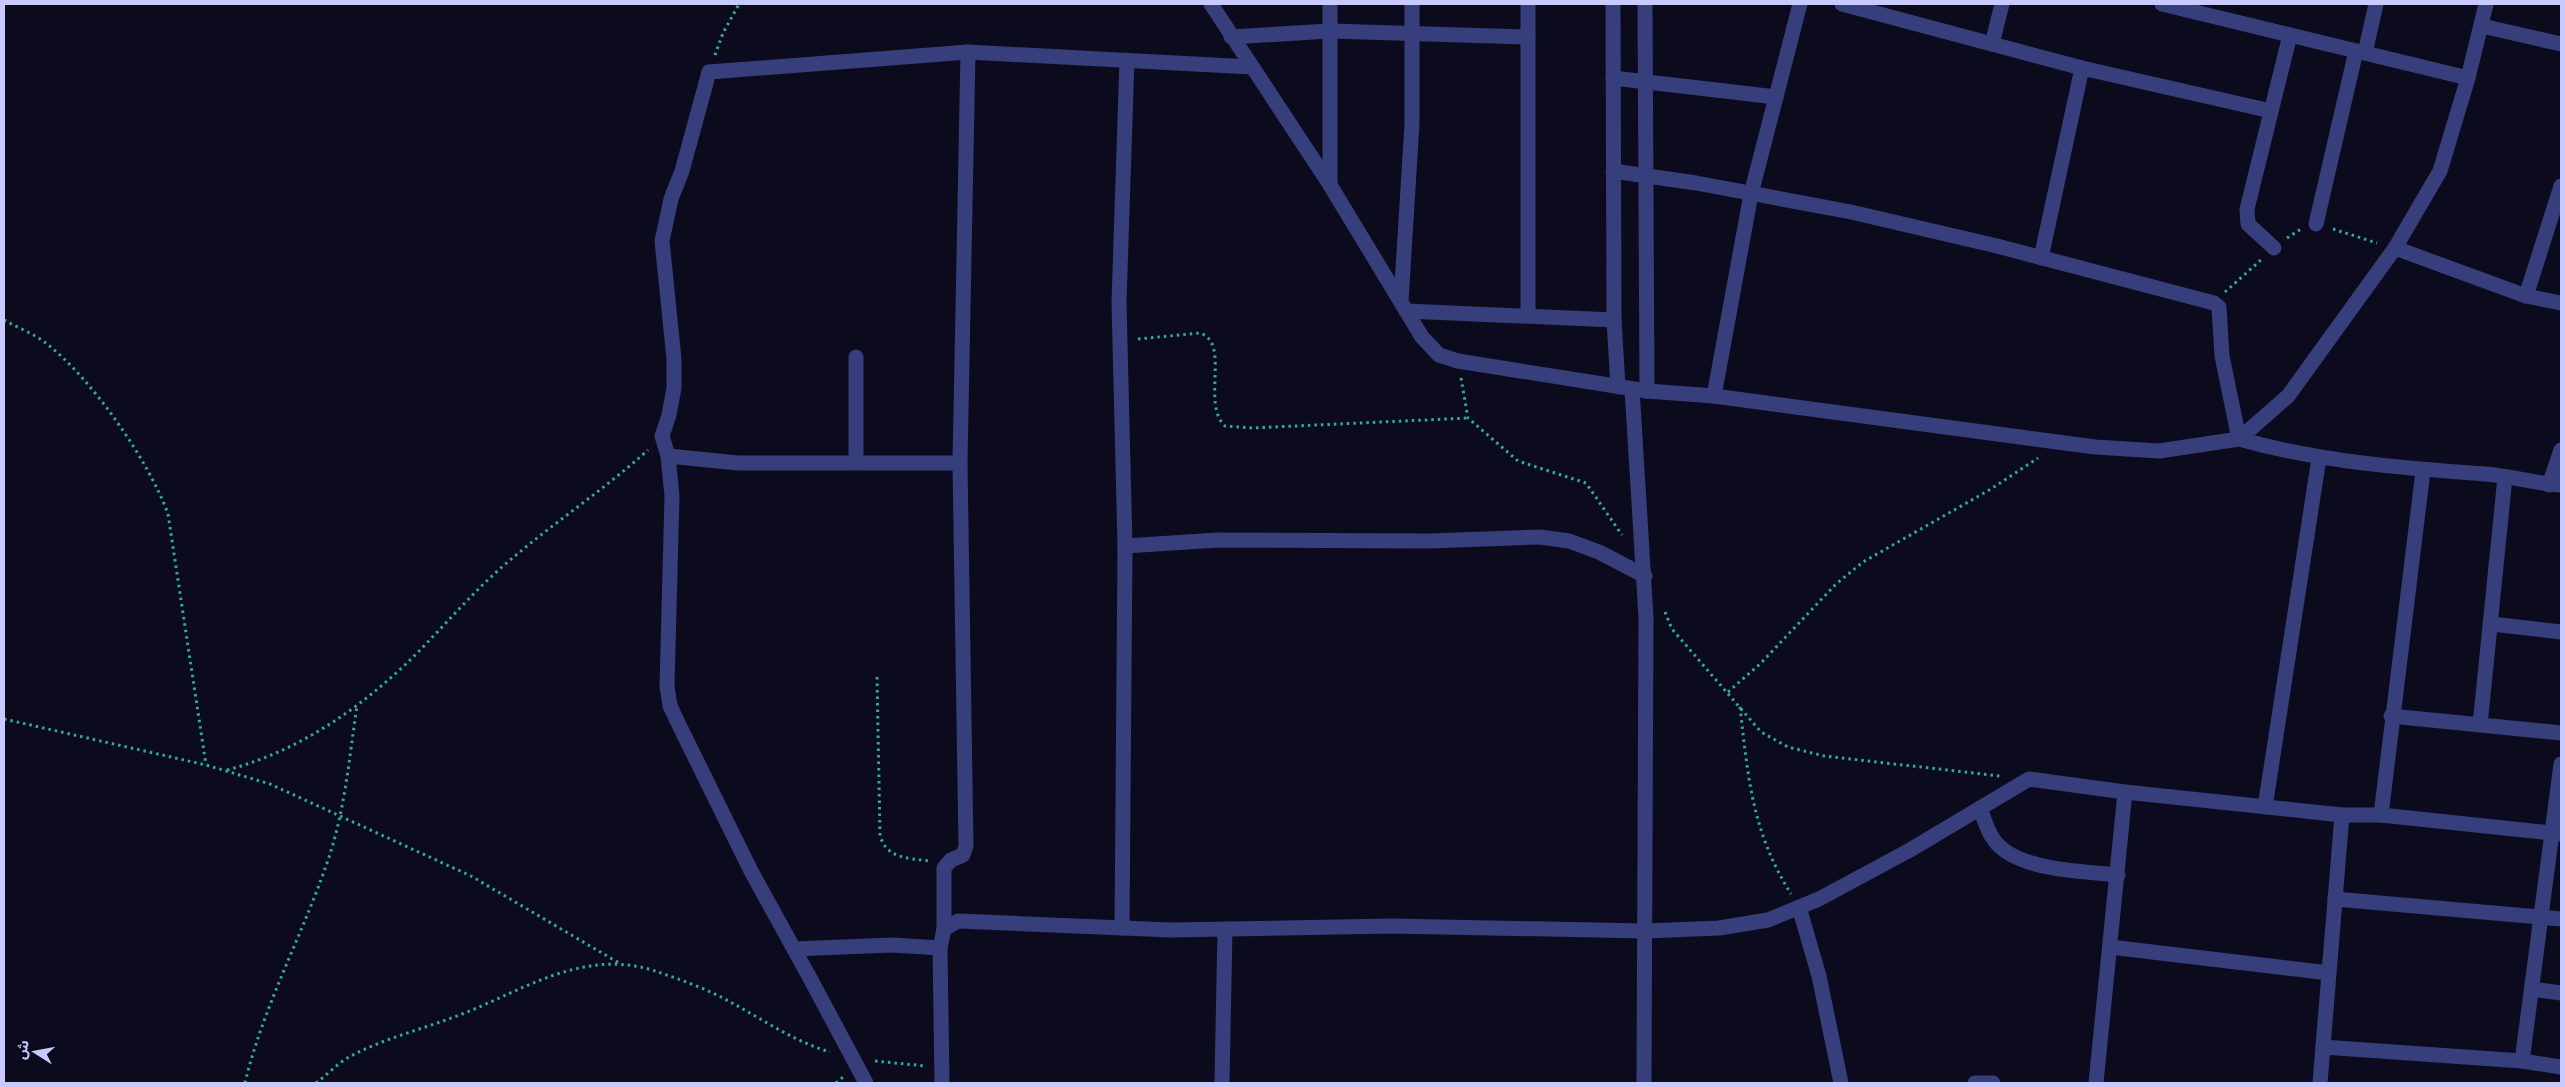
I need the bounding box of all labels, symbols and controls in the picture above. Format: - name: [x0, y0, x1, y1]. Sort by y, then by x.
- north arrow: [10, 1027, 60, 1077]
- text: ش: [12, 1038, 33, 1061]

